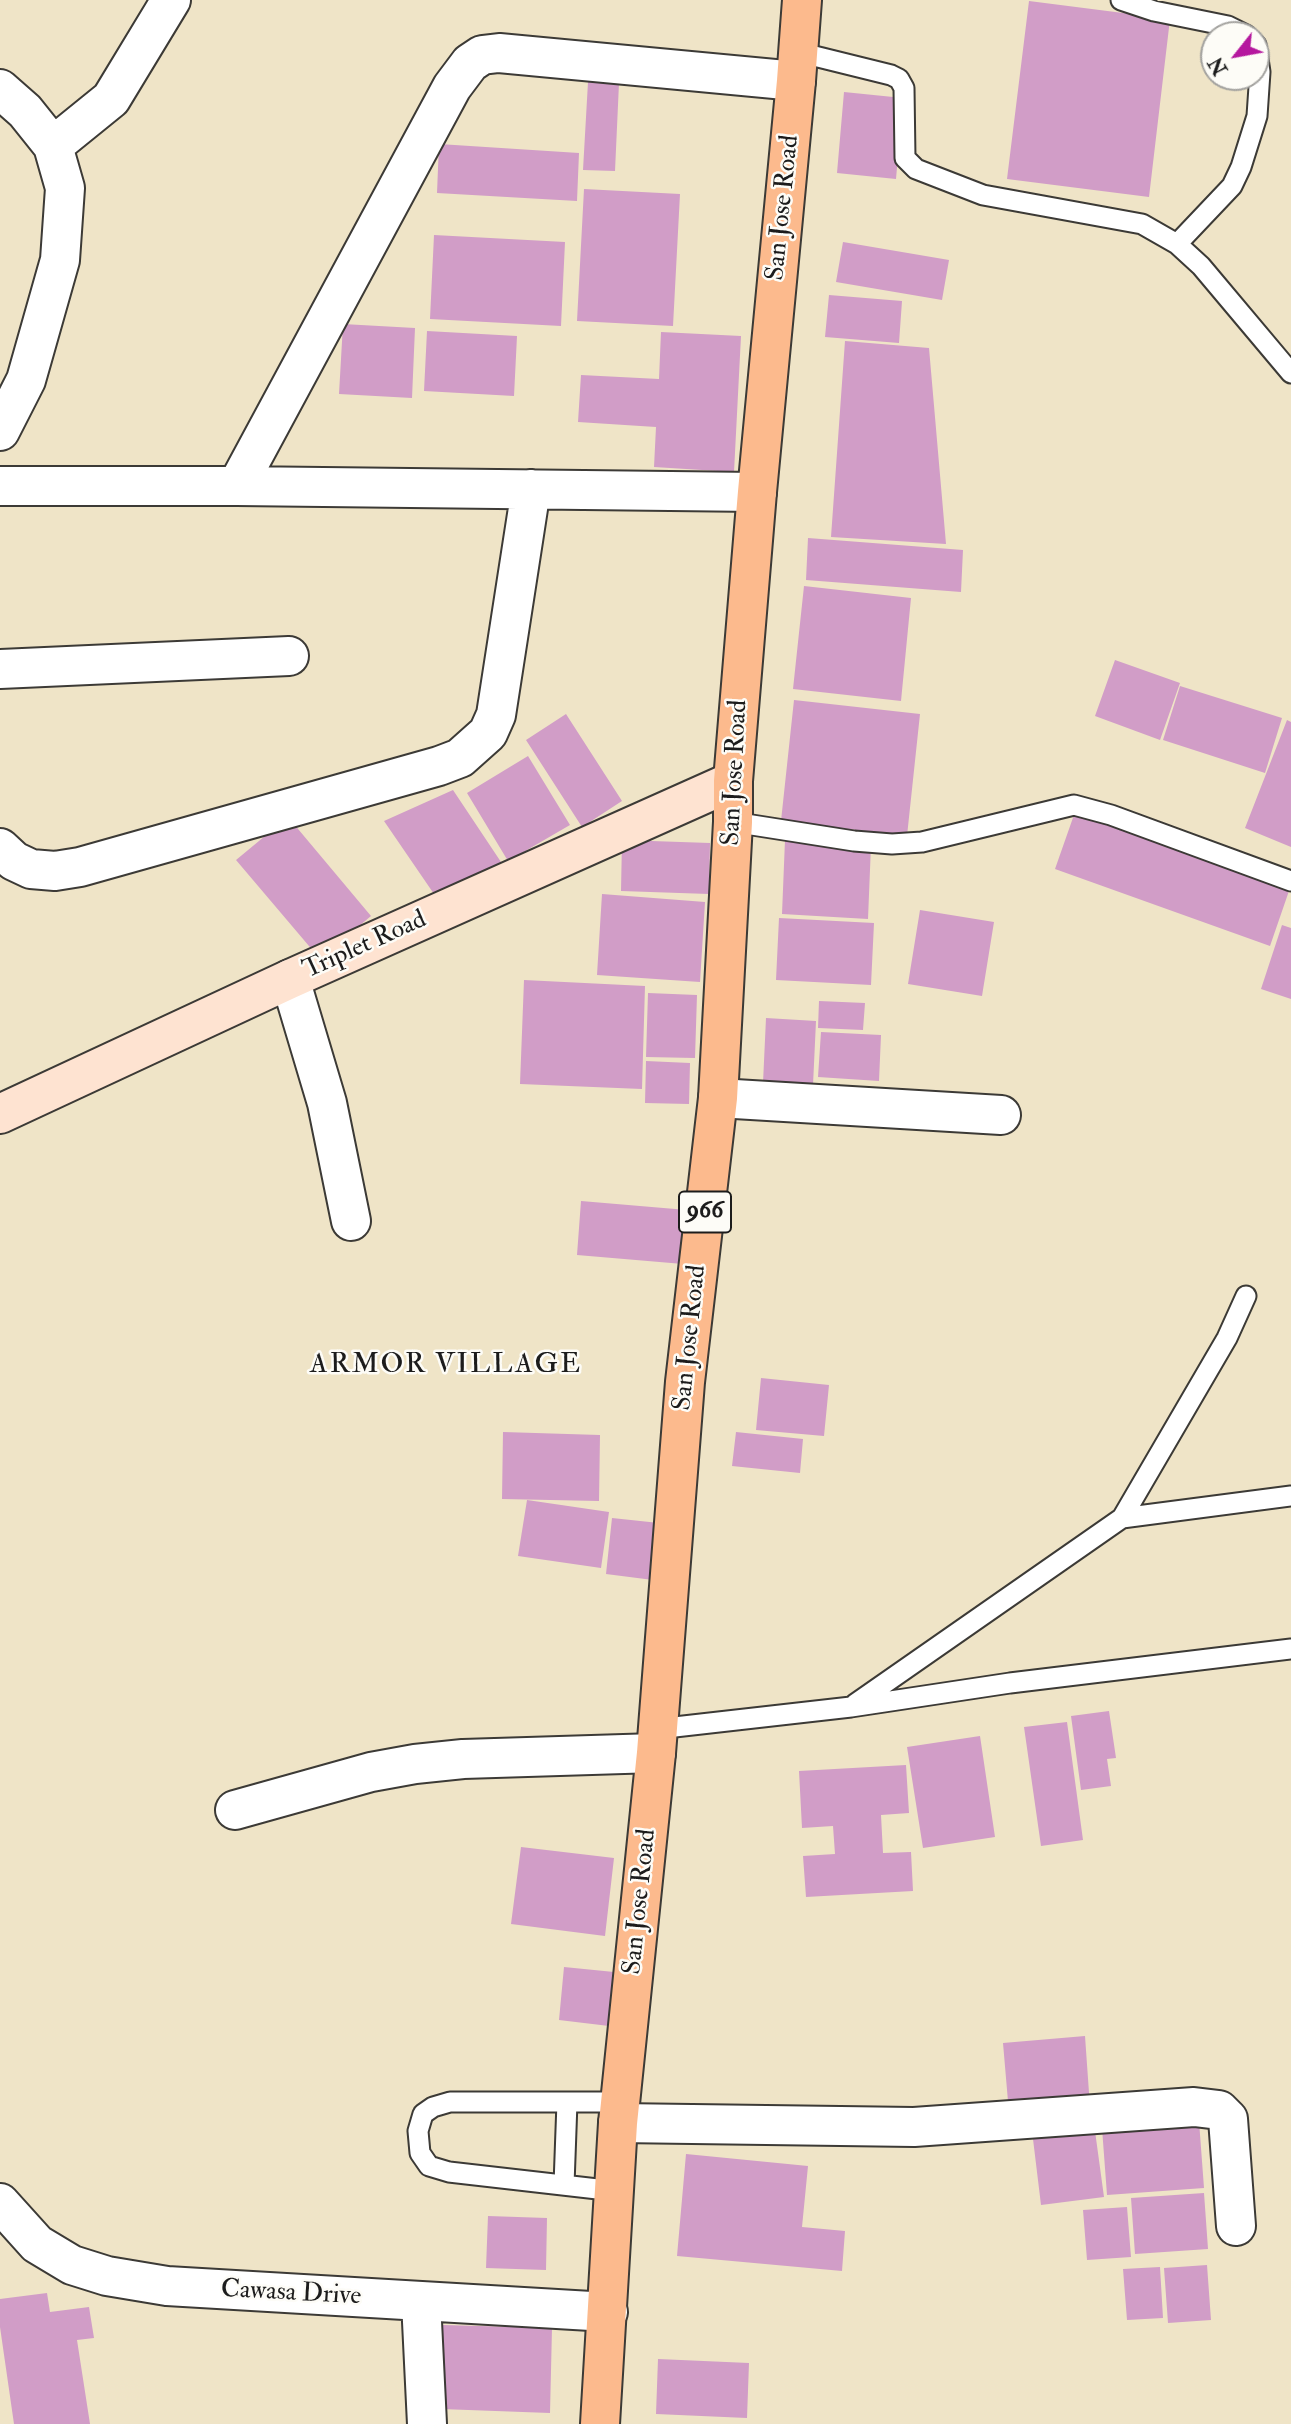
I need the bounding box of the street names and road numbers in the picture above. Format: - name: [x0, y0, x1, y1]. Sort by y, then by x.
- street label: San Jose Road: [761, 134, 807, 282]
- street label: San Jose Road: [717, 699, 755, 847]
- street label: Triplet Road: [299, 905, 431, 987]
- road number: 966: [679, 1192, 731, 1232]
- street label: San Jose Road: [668, 1264, 714, 1412]
- street label: San Jose Road: [618, 1828, 664, 1976]
- street label: Cawasa Drive: [220, 2275, 362, 2313]

